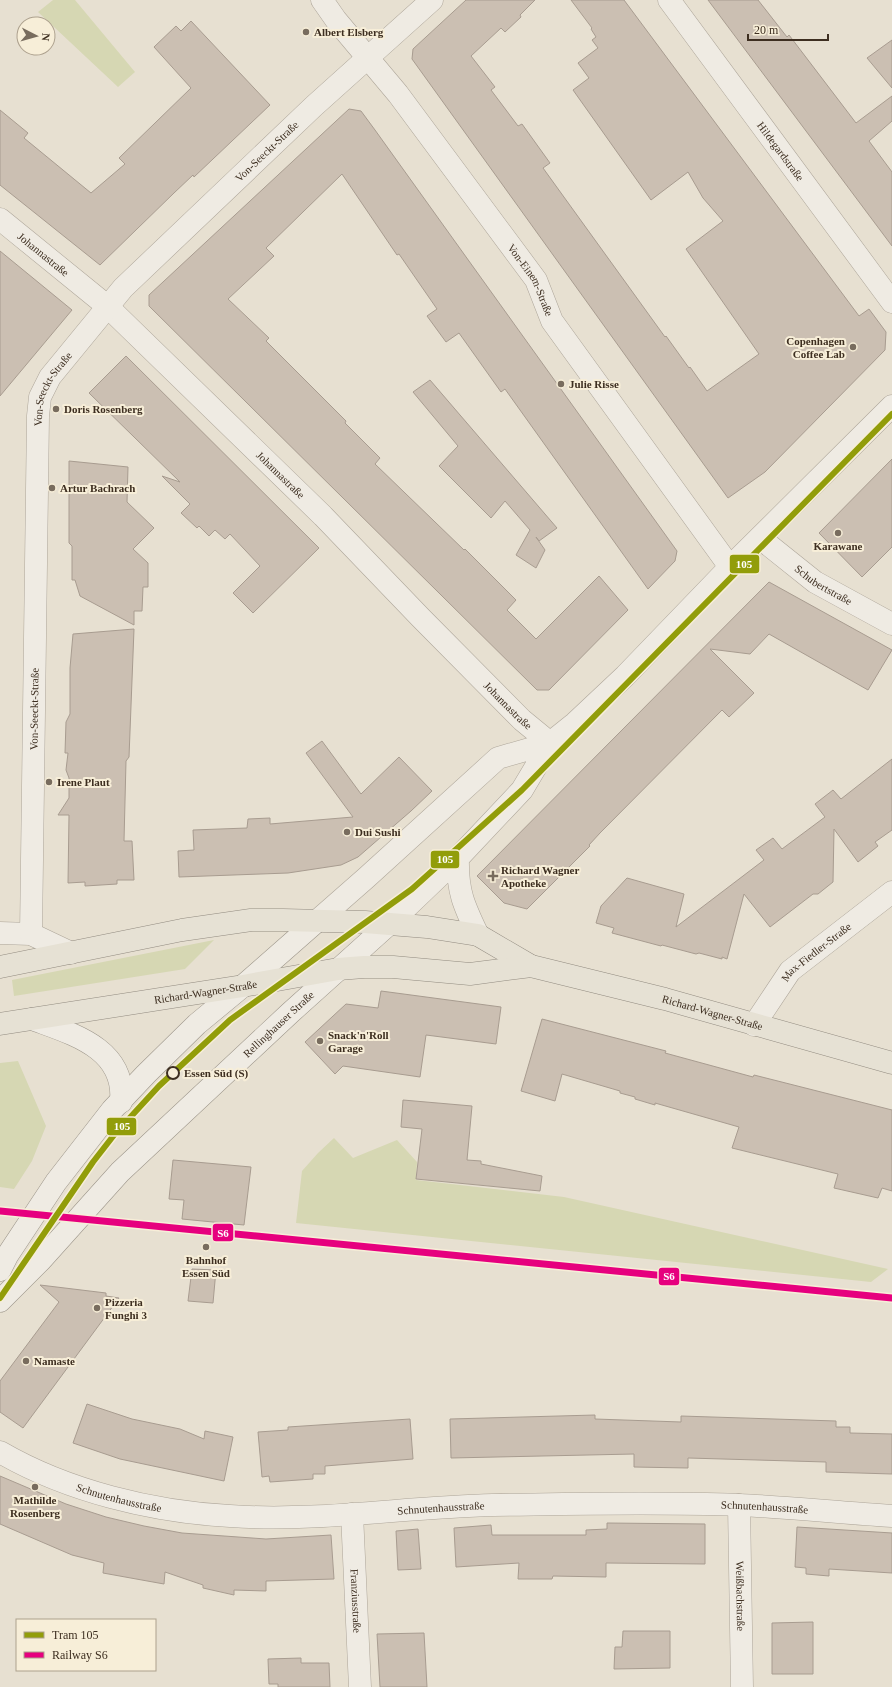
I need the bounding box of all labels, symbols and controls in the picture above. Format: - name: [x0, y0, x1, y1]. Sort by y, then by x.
- north arrow: [16, 16, 56, 56]
- scale bar: [748, 16, 828, 42]
- text: 20 m: [754, 23, 779, 37]
- place label: Albert Elsberg: [314, 26, 384, 38]
- marker: Albert Elsberg: [301, 27, 311, 37]
- text: N: [40, 32, 52, 42]
- street label: Von-Seeckt-Straße: [233, 118, 301, 184]
- street label: Hildegardstraße: [755, 119, 806, 183]
- street label: Johannastraße: [15, 230, 72, 279]
- street label: Von-Einem-Straße: [505, 242, 556, 318]
- place label: Copenhagen Coffee Lab: [786, 335, 845, 360]
- marker: Copenhagen Coffee Lab: [848, 342, 858, 352]
- street label: Von-Seeckt-Straße: [32, 349, 74, 426]
- place label: Julie Risse: [569, 378, 619, 390]
- marker: Julie Risse: [556, 379, 566, 389]
- place label: Doris Rosenberg: [64, 403, 143, 415]
- marker: Doris Rosenberg: [51, 404, 61, 414]
- street label: Johannastraße: [254, 449, 307, 501]
- place label: Artur Bachrach: [60, 482, 135, 494]
- marker: Artur Bachrach: [47, 483, 57, 493]
- marker: Karawane: [833, 528, 843, 538]
- place label: Karawane: [814, 540, 863, 552]
- line badge: 105: [729, 554, 760, 574]
- text: 105: [736, 558, 753, 570]
- street label: Schubertstraße: [792, 562, 854, 607]
- street label: Von-Seeckt-Straße: [27, 668, 41, 750]
- street label: Johannastraße: [482, 679, 534, 732]
- place label: Irene Plaut: [57, 776, 110, 788]
- marker: Irene Plaut: [44, 777, 54, 787]
- place label: Dui Sushi: [355, 826, 401, 838]
- marker: Dui Sushi: [342, 827, 352, 837]
- line badge: 105: [430, 850, 460, 869]
- text: 105: [437, 853, 454, 865]
- place label: Richard Wagner Apotheke: [501, 864, 579, 889]
- marker: Richard Wagner Apotheke: [488, 871, 498, 881]
- street label: Max-Fiedler-Straße: [779, 920, 853, 984]
- street label: Richard-Wagner-Straße: [153, 978, 258, 1006]
- street label: Rellinghauser Straße: [241, 988, 316, 1060]
- street label: Richard-Wagner-Straße: [661, 992, 764, 1032]
- place label: Snack'n'Roll Garage: [328, 1029, 389, 1054]
- marker: Snack'n'Roll Garage: [315, 1036, 325, 1046]
- marker: Essen Süd (S): [166, 1066, 180, 1080]
- place label: Essen Süd (S): [184, 1067, 249, 1080]
- line badge: 105: [106, 1117, 137, 1136]
- text: 105: [114, 1120, 131, 1132]
- line badge: S6: [212, 1223, 234, 1242]
- text: S6: [217, 1227, 229, 1239]
- marker: Bahnhof Essen Süd: [201, 1242, 211, 1252]
- place label: Bahnhof Essen Süd: [182, 1254, 230, 1279]
- line badge: S6: [658, 1267, 680, 1286]
- text: S6: [663, 1270, 675, 1282]
- place label: Pizzeria Funghi 3: [105, 1296, 147, 1321]
- marker: Pizzeria Funghi 3: [92, 1303, 102, 1313]
- place label: Namaste: [34, 1355, 75, 1367]
- marker: Namaste: [21, 1356, 31, 1366]
- street label: Schnutenhausstraße: [75, 1481, 163, 1514]
- marker: Mathilde Rosenberg: [30, 1482, 40, 1492]
- place label: Mathilde Rosenberg: [10, 1494, 61, 1519]
- street label: Schnutenhausstraße: [721, 1498, 809, 1516]
- street label: Schnutenhausstraße: [397, 1499, 485, 1517]
- street label: Weißbachstraße: [734, 1561, 747, 1631]
- street label: Franziusstraße: [349, 1569, 364, 1633]
- legend: [16, 1619, 156, 1671]
- text: Tram 105: [52, 1628, 99, 1642]
- text: Railway S6: [52, 1648, 108, 1662]

